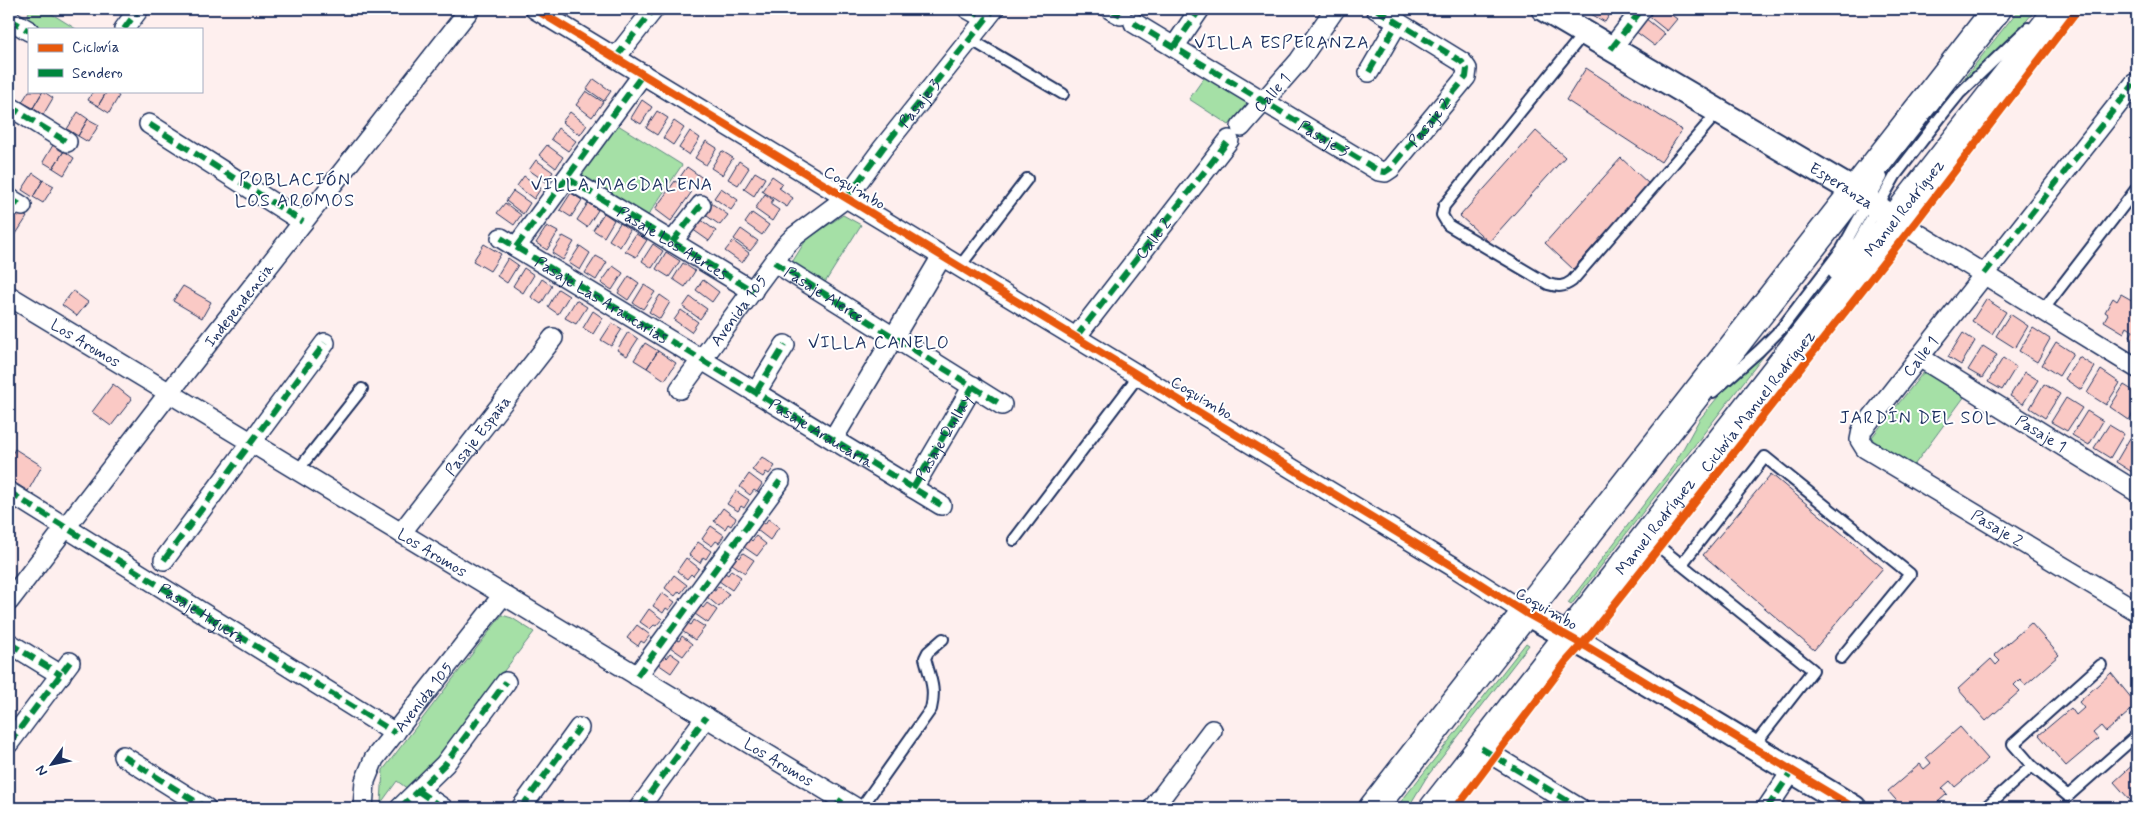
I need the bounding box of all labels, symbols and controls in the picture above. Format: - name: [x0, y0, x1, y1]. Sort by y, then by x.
- legend: [28, 28, 202, 92]
- district label: VILLA ESPERANZA: [1194, 31, 1370, 55]
- text: Ciclovía: [72, 38, 120, 58]
- text: Sendero: [72, 64, 123, 84]
- street label: Calle 1: [1249, 69, 1296, 118]
- street label: Pasaje 3: [895, 75, 946, 132]
- street label: Pasaje 2: [1404, 94, 1456, 152]
- street label: Pasaje 3: [1294, 116, 1353, 163]
- street label: Manuel Rodríguez: [1860, 155, 1950, 262]
- street label: Esperanza: [1805, 158, 1877, 214]
- street label: Coquimbo: [819, 162, 889, 215]
- district label: POBLACIÓN LOS AROMOS: [235, 168, 355, 213]
- district label: VILLA MAGDALENA: [531, 173, 713, 197]
- street label: Pasaje Los Alerces: [613, 202, 732, 285]
- street label: Calle 2: [1131, 214, 1177, 264]
- street label: Pasaje Las Araucarias: [531, 252, 672, 349]
- street label: Independencia: [200, 259, 279, 352]
- street label: Pasaje Alerce: [780, 262, 869, 329]
- street label: Avenida 105: [706, 271, 773, 351]
- street label: Los Aromos: [47, 315, 124, 373]
- street label: Ciclovía Manuel Rodriguez: [1696, 326, 1821, 477]
- district label: VILLA CANELO: [808, 331, 950, 355]
- street label: Calle 1: [1899, 332, 1944, 381]
- street label: Coquimbo: [1166, 372, 1236, 425]
- street label: Pasaje Quillay: [911, 391, 978, 485]
- street label: Pasaje España: [441, 392, 516, 480]
- street label: Pasaje Araucaria: [765, 394, 877, 474]
- district label: JARDÍN DEL SOL: [1839, 406, 1997, 430]
- street label: Pasaje 1: [2011, 410, 2070, 458]
- street label: Manuel Rodríguez: [1611, 474, 1701, 580]
- street label: Pasaje 2: [1967, 505, 2026, 552]
- street label: Los Aromos: [393, 524, 471, 582]
- street label: Pasaje Higuera: [154, 579, 249, 649]
- street label: Coquimbo: [1511, 583, 1581, 636]
- street label: Avenida 105: [390, 658, 458, 737]
- street label: Los Aromos: [740, 734, 817, 792]
- north arrow: [28, 740, 78, 790]
- text: N: [32, 762, 52, 779]

